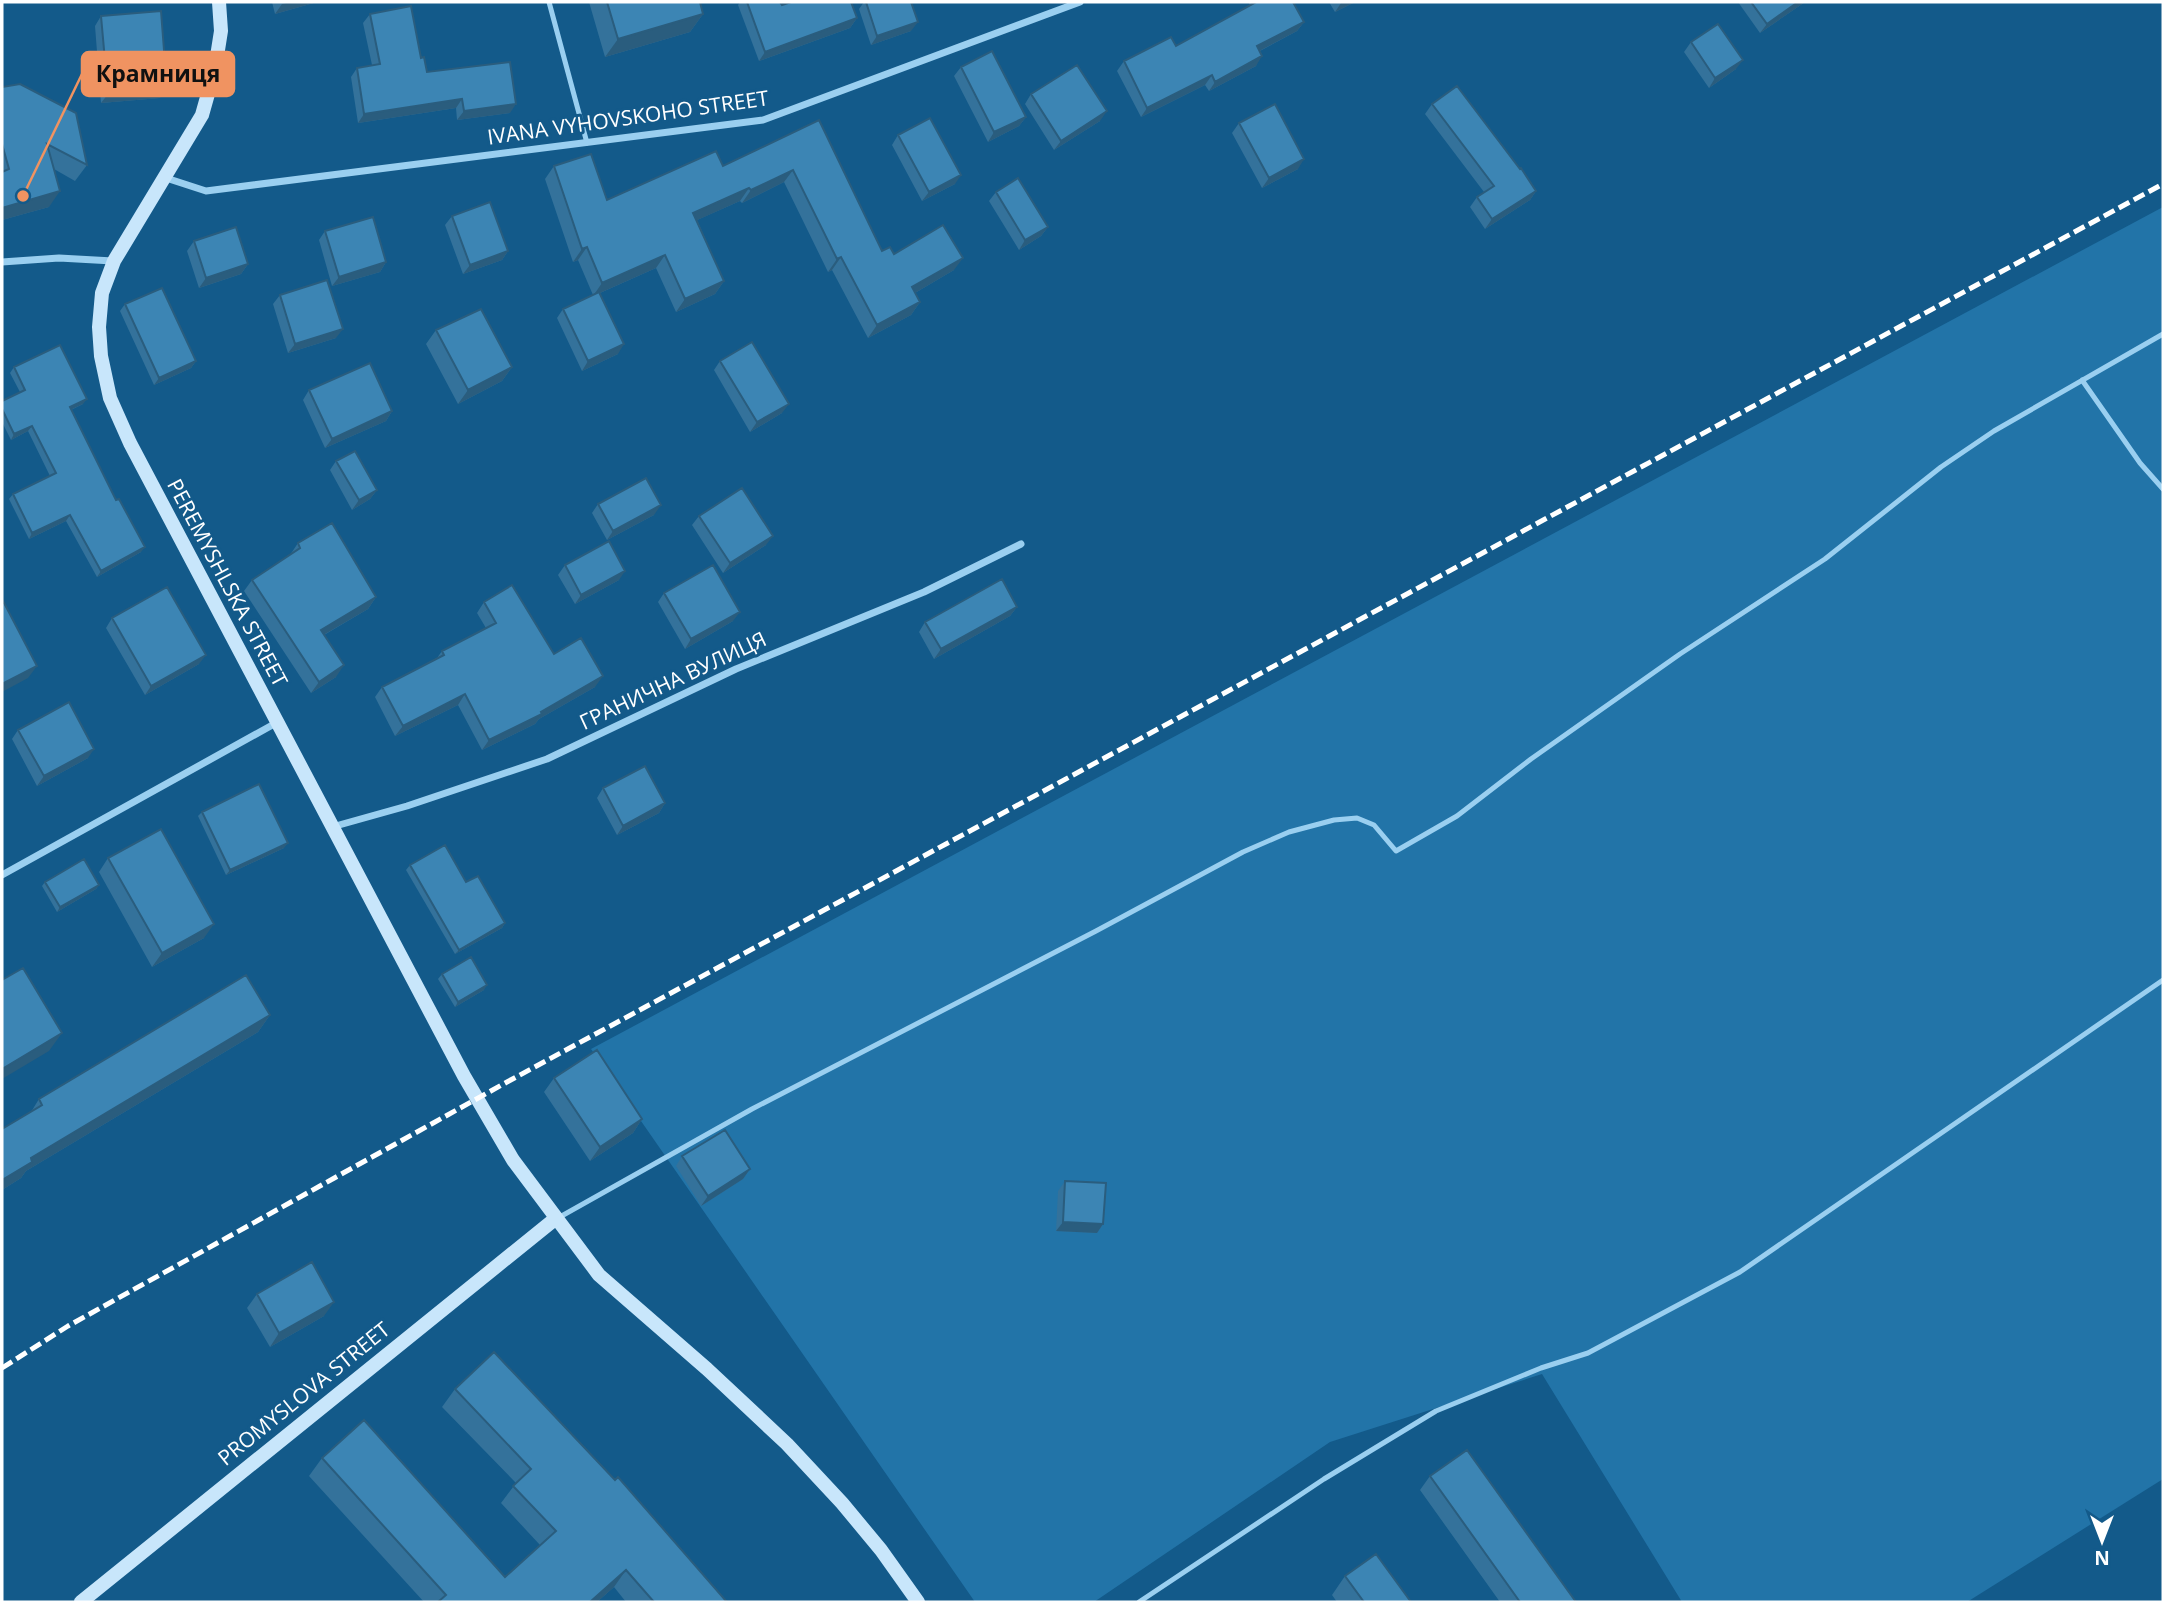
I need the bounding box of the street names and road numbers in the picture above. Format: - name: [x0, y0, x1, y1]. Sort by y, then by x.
- street label: IVANA VYHOVSKOHO STREET: [485, 83, 771, 151]
- street label: PEREMYSHLSKA STREET: [161, 474, 295, 692]
- street label: ГРАНИЧНА ВУЛИЦЯ: [575, 624, 771, 736]
- street label: PROMYSLOVA STREET: [212, 1315, 396, 1471]

